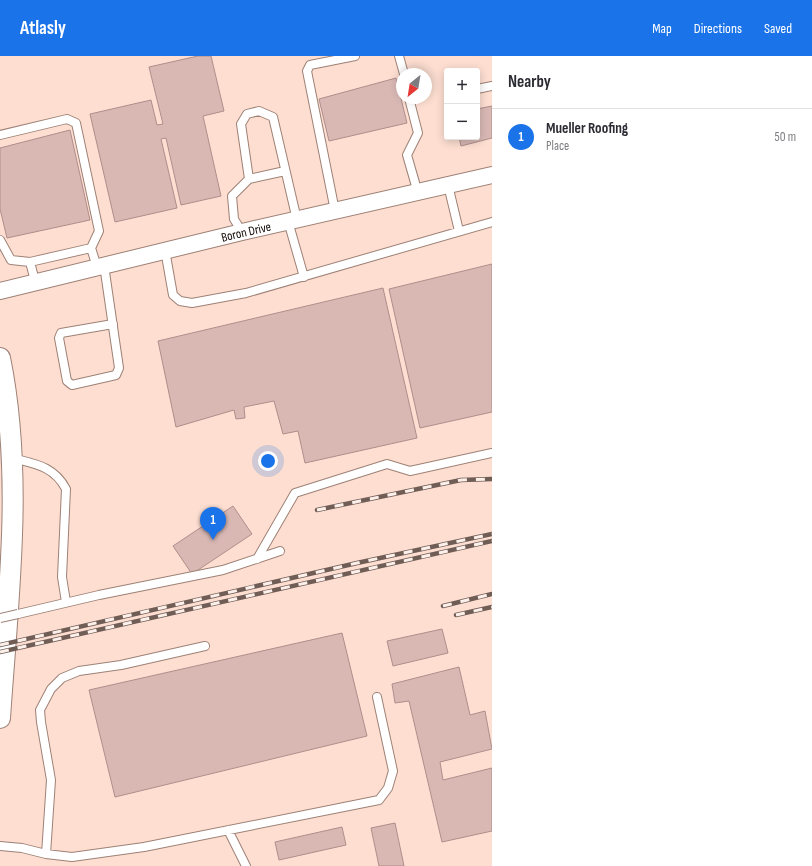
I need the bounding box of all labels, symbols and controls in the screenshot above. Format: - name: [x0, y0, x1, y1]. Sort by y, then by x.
- text: Atlasly: [20, 17, 66, 40]
- text: Map: [652, 20, 672, 37]
- text: Directions: [694, 20, 742, 37]
- text: Saved: [764, 20, 792, 37]
- north arrow: [396, 68, 432, 104]
- map controls: [444, 68, 480, 140]
- button: +: [444, 68, 480, 104]
- text: Nearby: [508, 72, 551, 92]
- button: −: [444, 104, 480, 140]
- text: Mueller Roofing: [546, 119, 628, 138]
- text: 1: [518, 129, 524, 145]
- text: 50 m: [775, 129, 796, 145]
- text: Place: [546, 138, 569, 154]
- street label: Boron Drive: [220, 219, 272, 246]
- your location: [258, 451, 278, 471]
- pin: 1: [200, 507, 226, 540]

